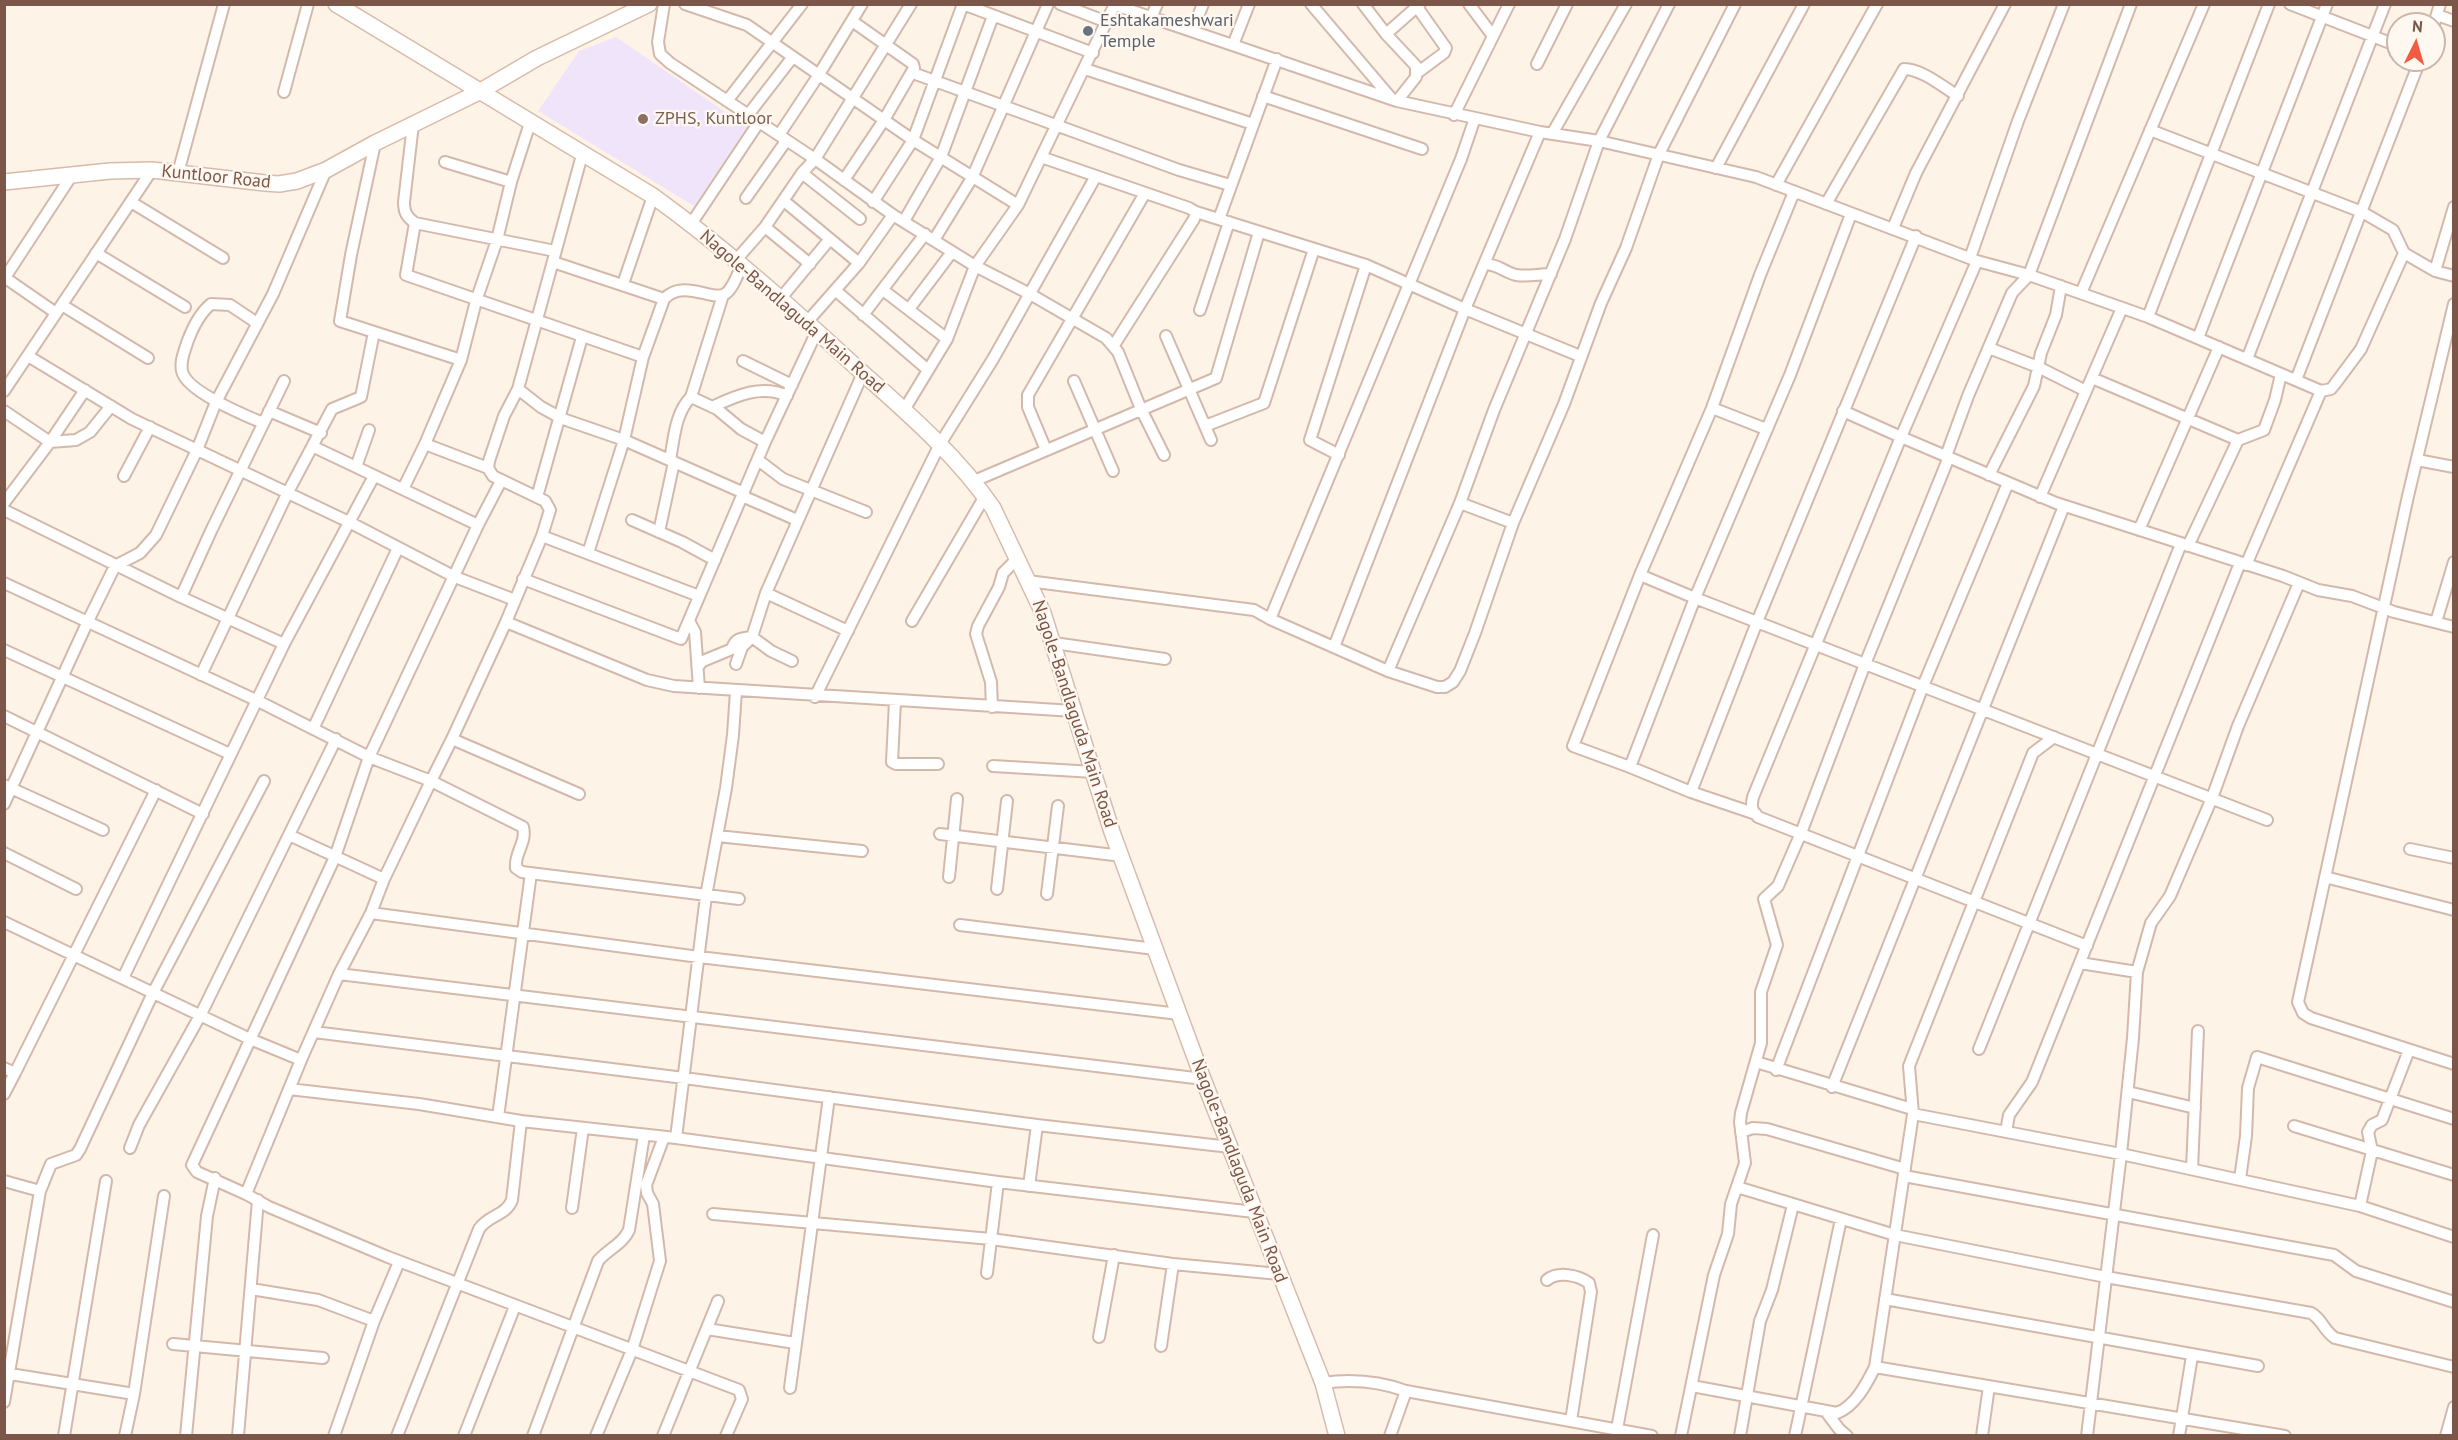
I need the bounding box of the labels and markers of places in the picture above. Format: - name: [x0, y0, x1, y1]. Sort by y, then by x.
- place label: Eshtakameshwari Temple: [1100, 10, 1234, 52]
- marker: Eshtakameshwari Temple: [1081, 24, 1095, 38]
- place label: ZPHS, Kuntloor: [655, 108, 772, 130]
- marker: ZPHS, Kuntloor: [636, 112, 650, 126]

